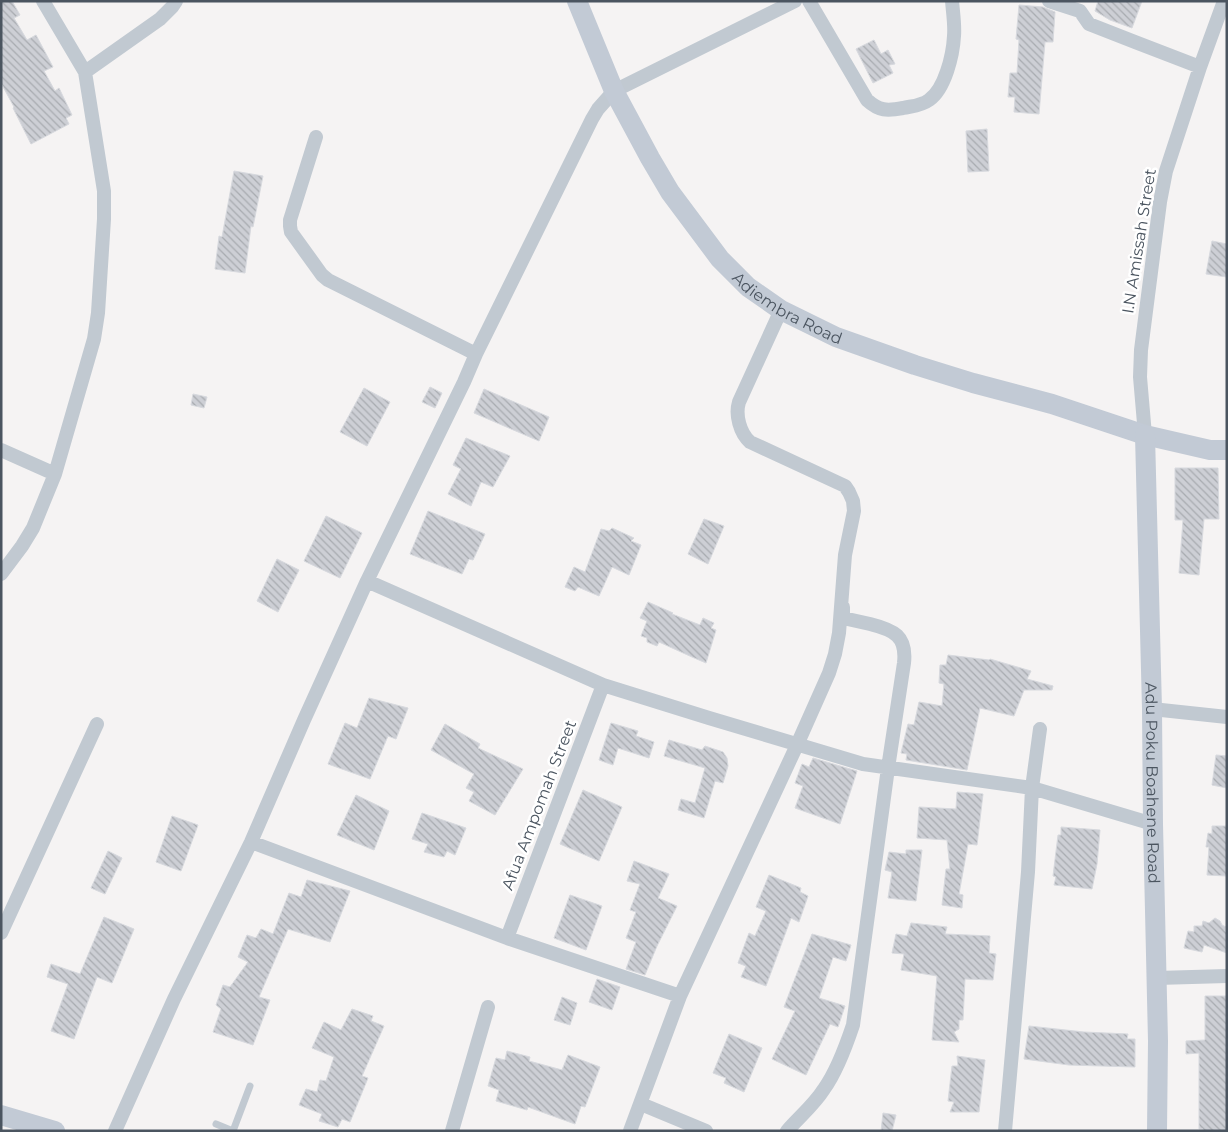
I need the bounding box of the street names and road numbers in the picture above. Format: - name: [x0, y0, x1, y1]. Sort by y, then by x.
- street label: I.N Amissah Street: [1118, 167, 1160, 315]
- street label: Adiembra Road: [729, 268, 845, 348]
- street label: Adu Poku Boahene Road: [1142, 682, 1164, 884]
- street label: Afua Ampomah Street: [498, 717, 580, 893]

